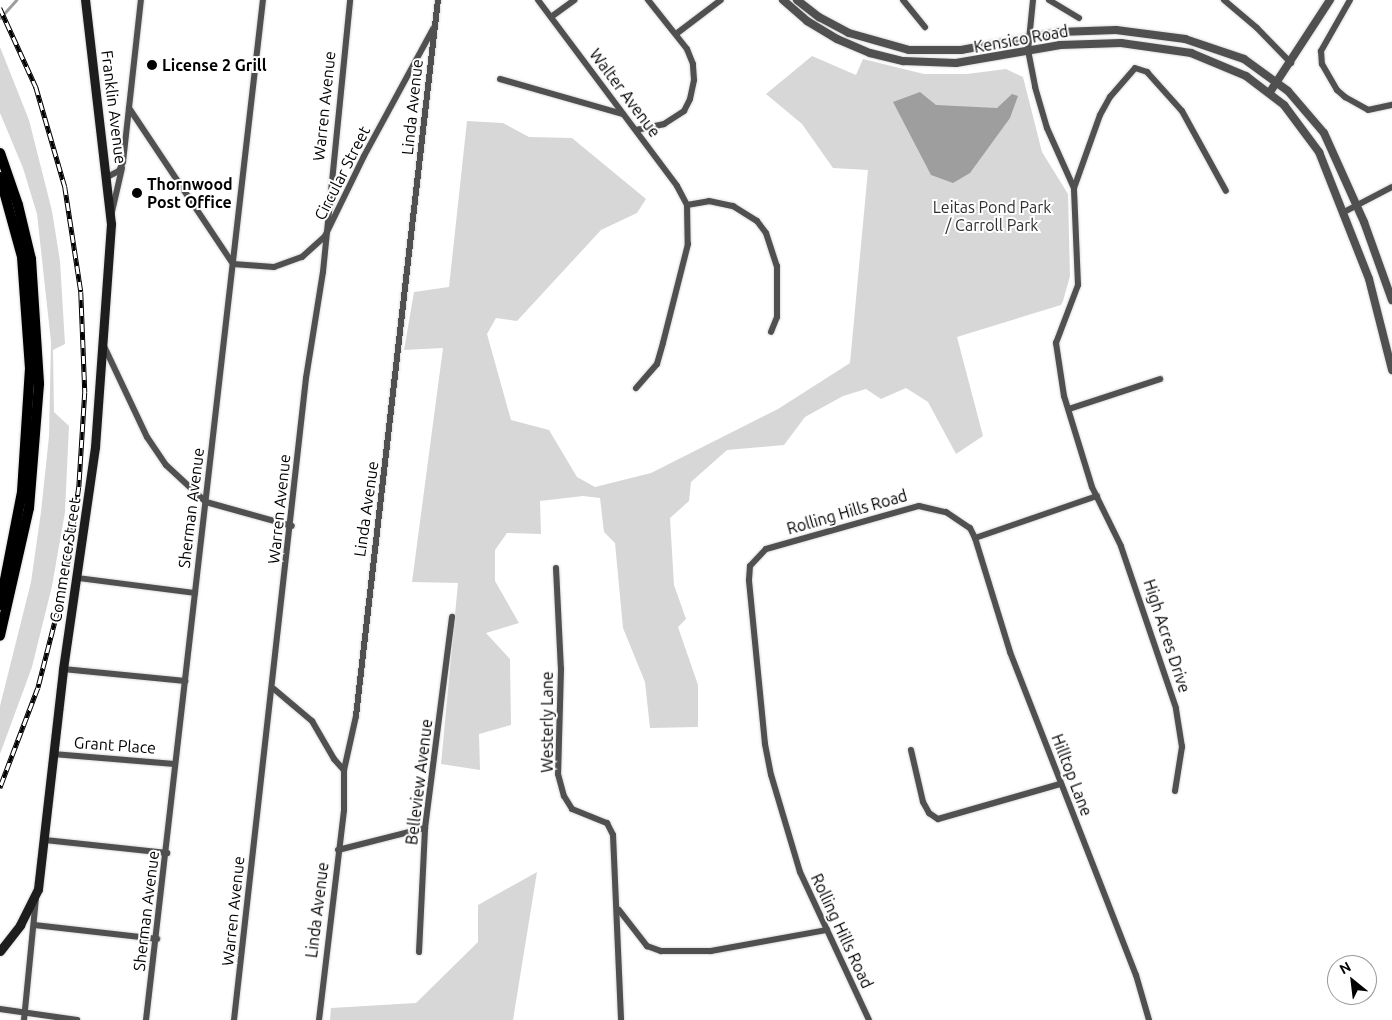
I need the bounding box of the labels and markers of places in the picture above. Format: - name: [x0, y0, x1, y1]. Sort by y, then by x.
- place label: License 2 Grill: [162, 55, 267, 75]
- marker: License 2 Grill: [146, 59, 158, 71]
- place label: Thornwood Post Office: [147, 174, 233, 212]
- marker: Thornwood Post Office: [131, 187, 143, 199]

